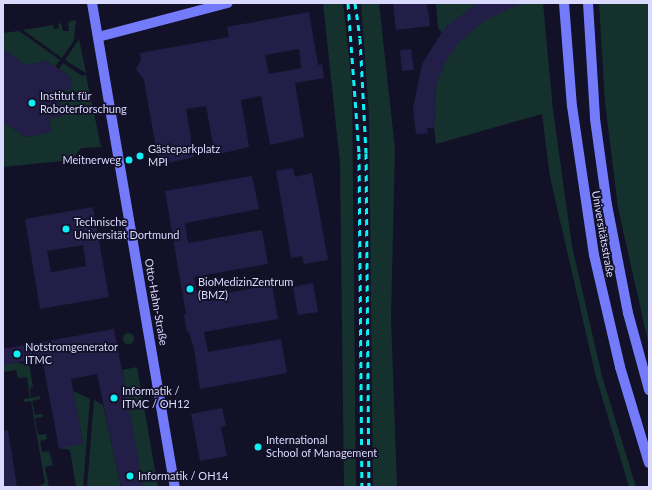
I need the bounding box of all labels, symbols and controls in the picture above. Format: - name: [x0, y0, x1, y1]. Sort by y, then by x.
- place label: Institut für Roboterforschung: [40, 90, 127, 116]
- marker: Institut für Roboterforschung: [27, 98, 37, 108]
- place label: Gästeparkplatz MPI: [148, 143, 220, 169]
- marker: Gästeparkplatz MPI: [135, 151, 145, 161]
- place label: Meitnerweg: [63, 153, 121, 167]
- marker: Meitnerweg: [124, 155, 134, 165]
- street label: Universitätsstraße: [589, 190, 617, 278]
- place label: Technische Universität Dortmund: [74, 216, 179, 242]
- marker: Technische Universität Dortmund: [61, 224, 71, 234]
- street label: Otto-Hahn-Straße: [142, 258, 170, 346]
- place label: BioMedizinZentrum (BMZ): [198, 276, 293, 302]
- marker: BioMedizinZentrum (BMZ): [185, 284, 195, 294]
- place label: Notstromgenerator ITMC: [25, 341, 118, 367]
- marker: Notstromgenerator ITMC: [12, 349, 22, 359]
- place label: Informatik / ITMC / OH12: [122, 385, 190, 411]
- marker: Informatik / ITMC / OH12: [109, 393, 119, 403]
- place label: International School of Management: [266, 434, 377, 460]
- marker: International School of Management: [253, 442, 263, 452]
- place label: Informatik / OH14: [138, 469, 228, 483]
- marker: Informatik / OH14: [125, 471, 135, 481]

